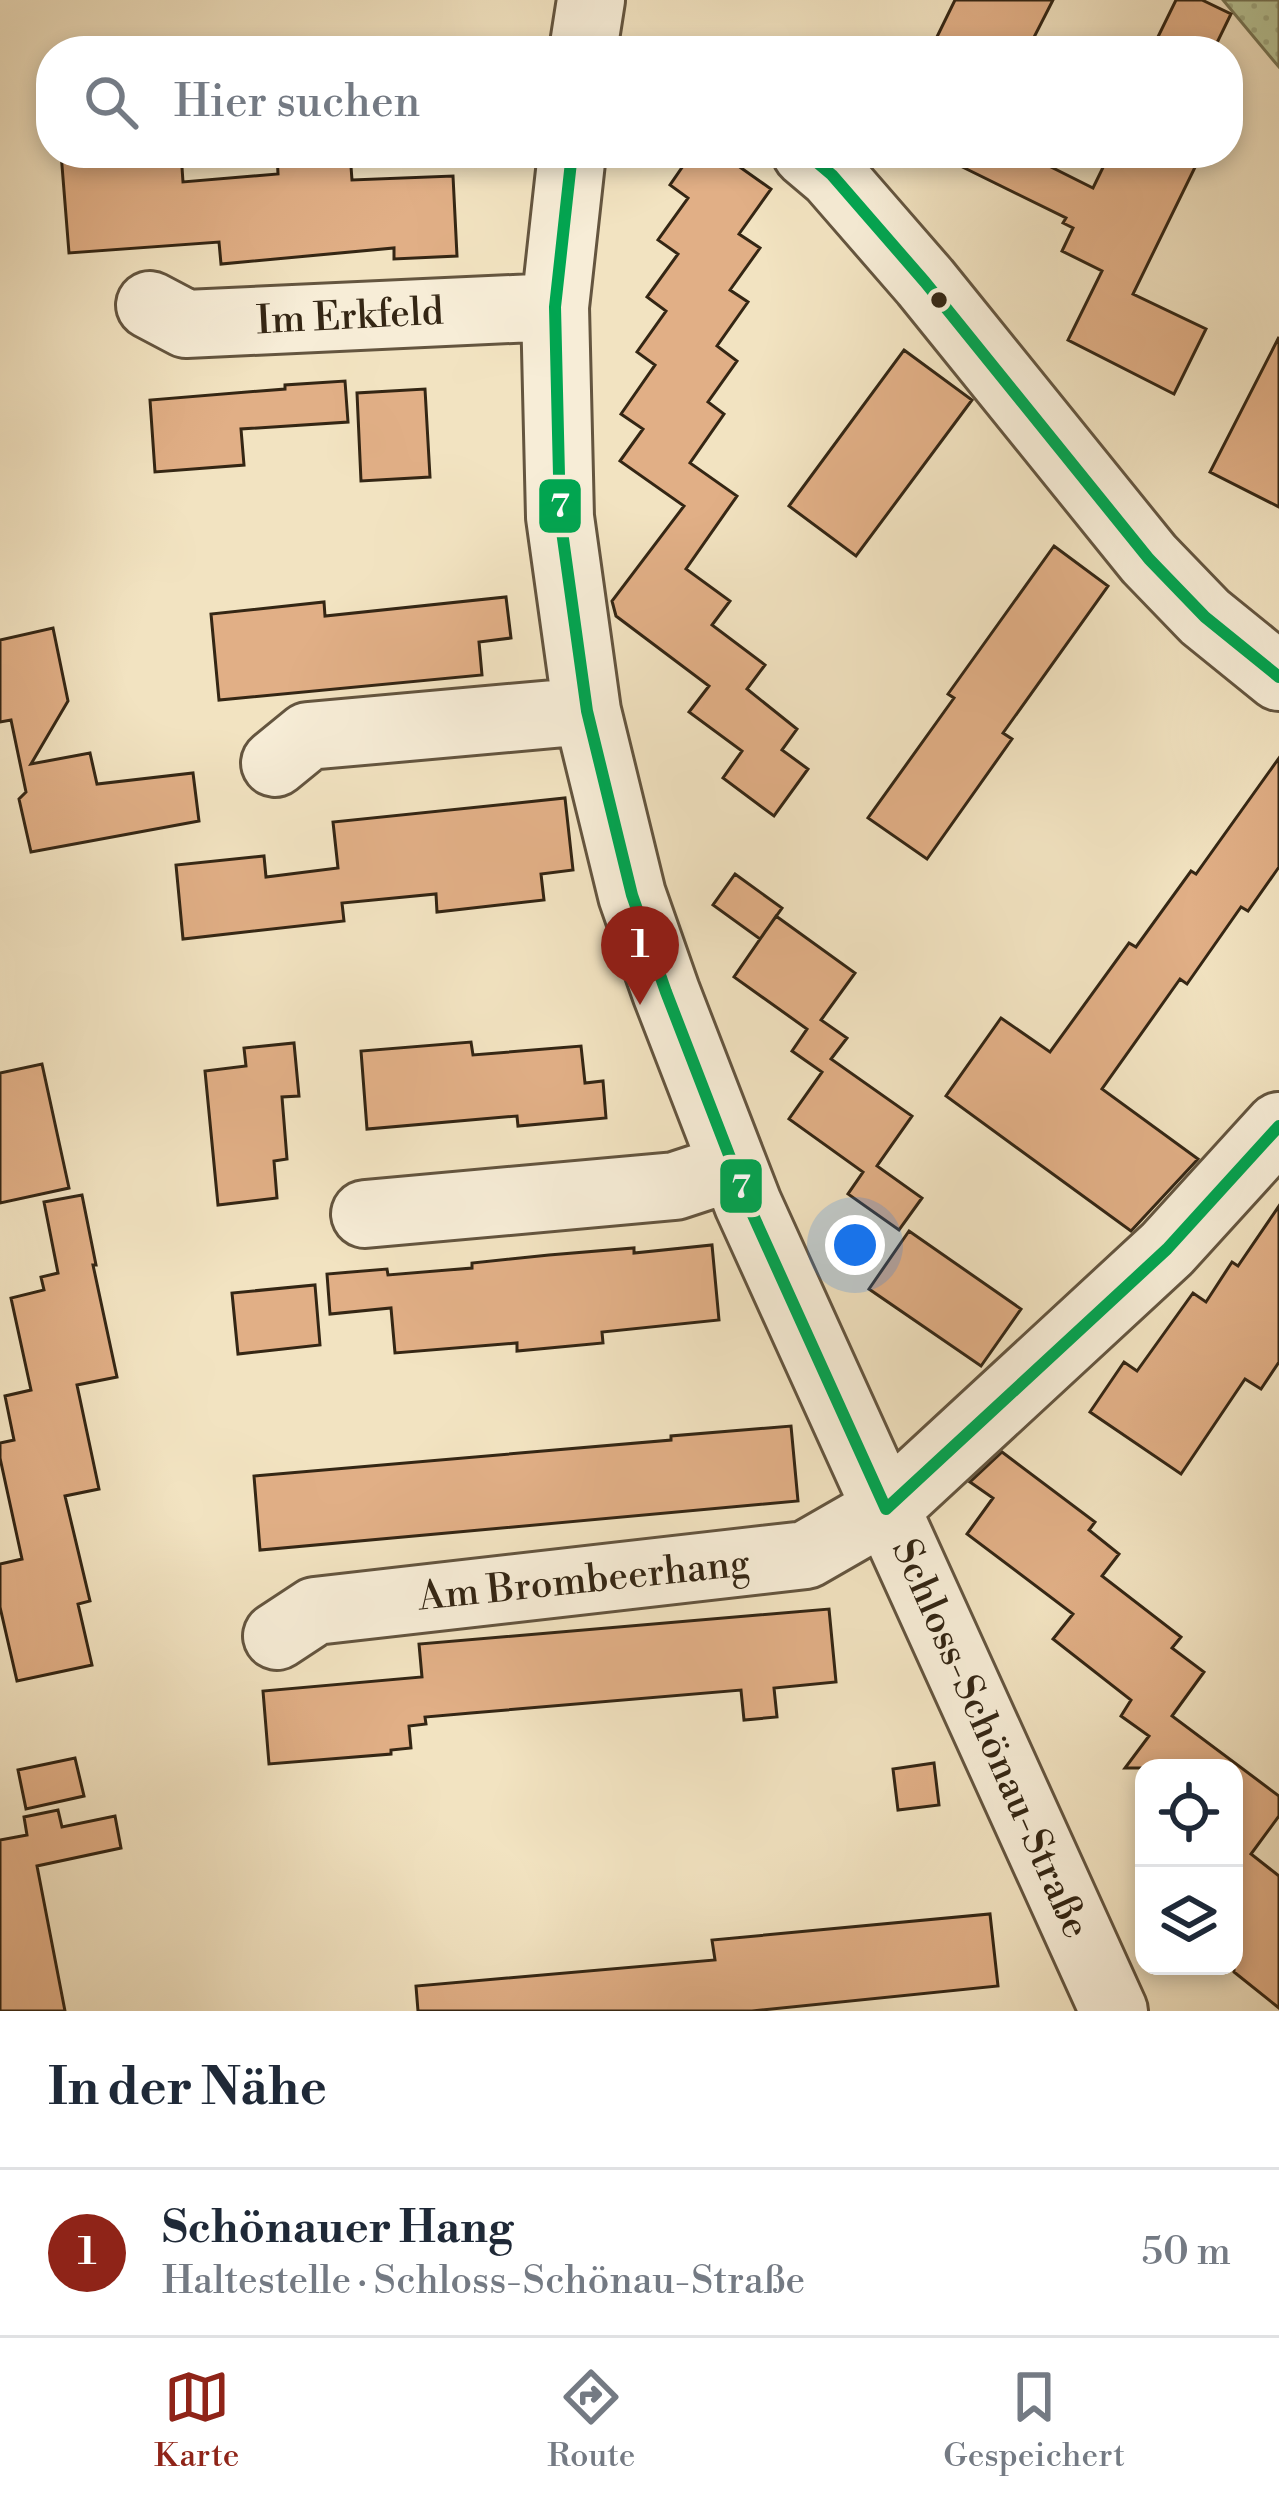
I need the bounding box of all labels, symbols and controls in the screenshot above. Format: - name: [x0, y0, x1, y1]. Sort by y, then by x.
- search box: [36, 36, 1243, 168]
- icon: search: [78, 69, 144, 135]
- text: Hier suchen: [174, 74, 420, 131]
- street label: Im Erkfeld: [255, 288, 445, 346]
- unlabelled marker: [928, 289, 950, 311]
- line badge: 7: [537, 477, 583, 535]
- text: 7: [550, 487, 570, 528]
- pin: 1: [601, 906, 679, 1005]
- line badge: 7: [718, 1157, 764, 1215]
- text: 7: [731, 1168, 751, 1209]
- your location: [825, 1215, 885, 1275]
- street label: Schloss-Schönau-Straße: [880, 1532, 1100, 1946]
- street label: Am Brombeerhang: [415, 1539, 752, 1623]
- map controls: [1135, 1759, 1243, 1975]
- button: locate: [1135, 1759, 1243, 1867]
- button: layers: [1135, 1867, 1243, 1975]
- text: In der Nähe: [48, 2057, 327, 2121]
- text: Schönauer Hang: [162, 2200, 513, 2257]
- text: 1: [78, 2228, 96, 2277]
- text: 50 m: [1141, 2228, 1231, 2277]
- text: Haltestelle · Schloss-Schönau-Straße: [162, 2257, 805, 2306]
- tab: Karte: [154, 2364, 239, 2477]
- tab: Route: [547, 2364, 635, 2477]
- tab: Gespeichert: [943, 2364, 1125, 2477]

